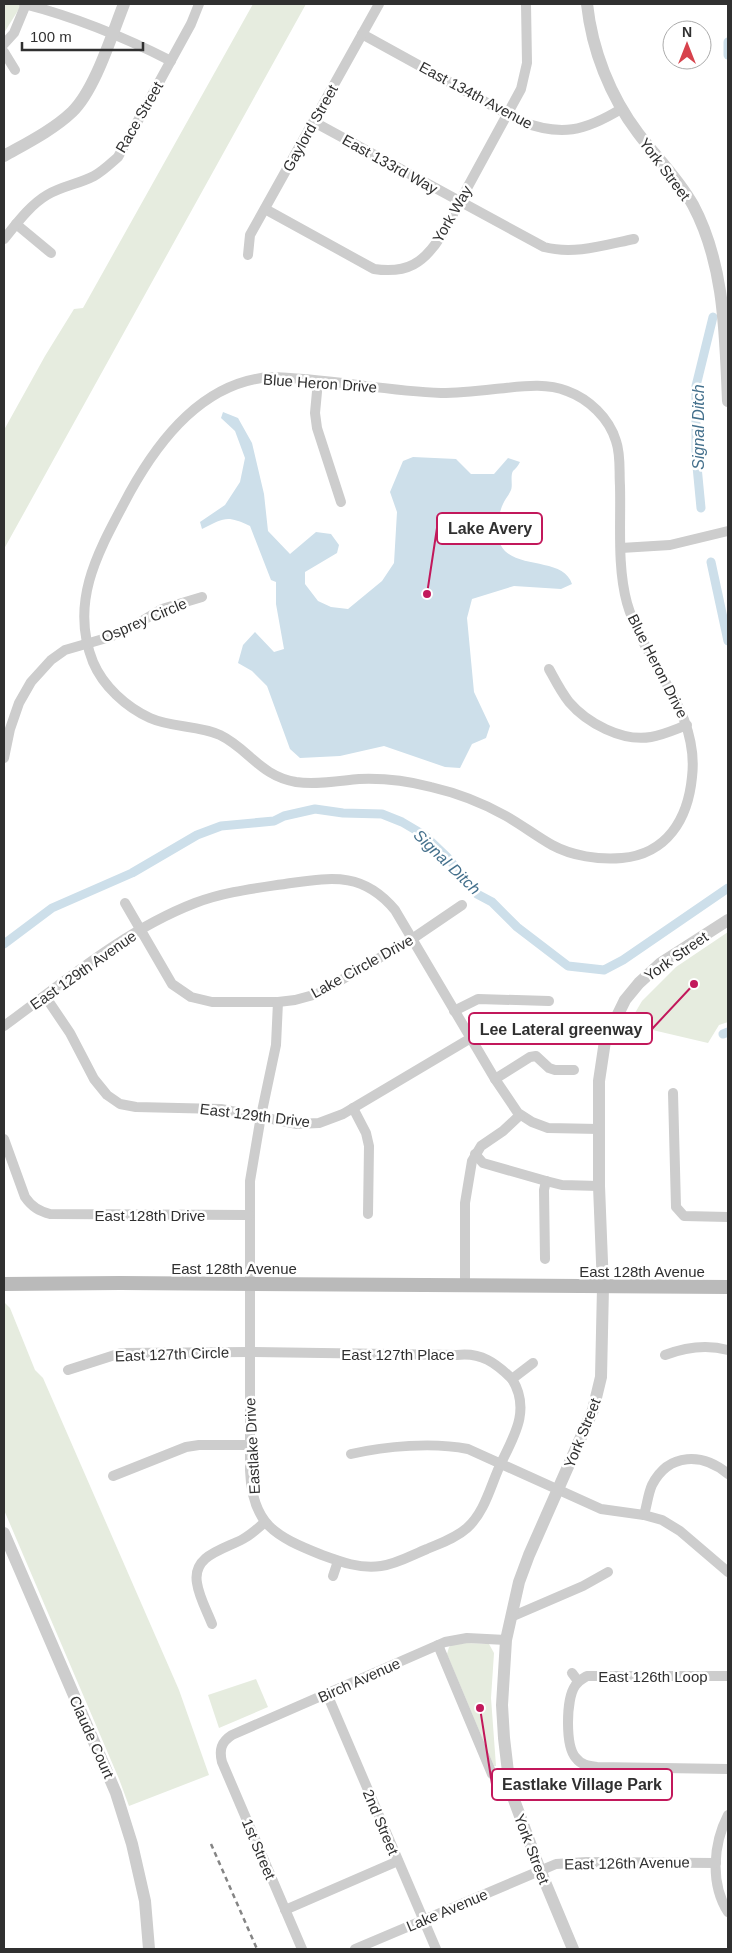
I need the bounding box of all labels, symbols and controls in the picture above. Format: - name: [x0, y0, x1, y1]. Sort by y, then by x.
- scale bar: [22, 20, 144, 52]
- north arrow: [662, 20, 712, 70]
- text: N: [682, 24, 692, 40]
- text: 100 m: [30, 28, 72, 45]
- street label: East 134th Avenue: [417, 58, 535, 132]
- street label: Race Street: [112, 78, 167, 156]
- street label: Gaylord Street: [279, 81, 341, 174]
- street label: East 133rd Way: [339, 131, 441, 197]
- street label: York Street: [636, 134, 694, 204]
- street label: York Way: [429, 182, 475, 246]
- street label: Blue Heron Drive: [262, 371, 378, 395]
- water label: Signal Ditch: [690, 384, 707, 470]
- callout: Lake Avery: [437, 513, 542, 544]
- text: Lake Avery: [448, 520, 532, 537]
- street label: Osprey Circle: [99, 594, 189, 646]
- street label: Blue Heron Drive: [624, 611, 692, 721]
- water label: Signal Ditch: [410, 826, 484, 898]
- street label: East 129th Avenue: [27, 927, 139, 1013]
- street label: York Street: [641, 927, 712, 984]
- street label: Lake Circle Drive: [308, 931, 416, 1001]
- callout: Lee Lateral greenway: [469, 1013, 652, 1044]
- text: Lee Lateral greenway: [480, 1021, 642, 1038]
- street label: East 129th Drive: [199, 1100, 311, 1130]
- street label: East 128th Drive: [95, 1207, 205, 1224]
- street label: East 128th Avenue: [171, 1260, 297, 1277]
- street label: East 128th Avenue: [579, 1263, 705, 1280]
- street label: East 127th Circle: [115, 1344, 229, 1364]
- street label: East 127th Place: [341, 1346, 455, 1363]
- street label: York Street: [560, 1395, 604, 1470]
- street label: Eastlake Drive: [241, 1397, 263, 1495]
- street label: Birch Avenue: [315, 1654, 403, 1706]
- street label: East 126th Loop: [598, 1668, 708, 1685]
- street label: Claude Court: [66, 1693, 118, 1782]
- callout: Eastlake Village Park: [492, 1769, 672, 1800]
- text: Eastlake Village Park: [502, 1776, 662, 1793]
- street label: 2nd Street: [360, 1787, 403, 1858]
- street label: York Street: [511, 1812, 553, 1887]
- street label: 1st Street: [239, 1816, 280, 1883]
- street label: East 126th Avenue: [564, 1853, 690, 1873]
- street label: Lake Avenue: [404, 1885, 490, 1935]

